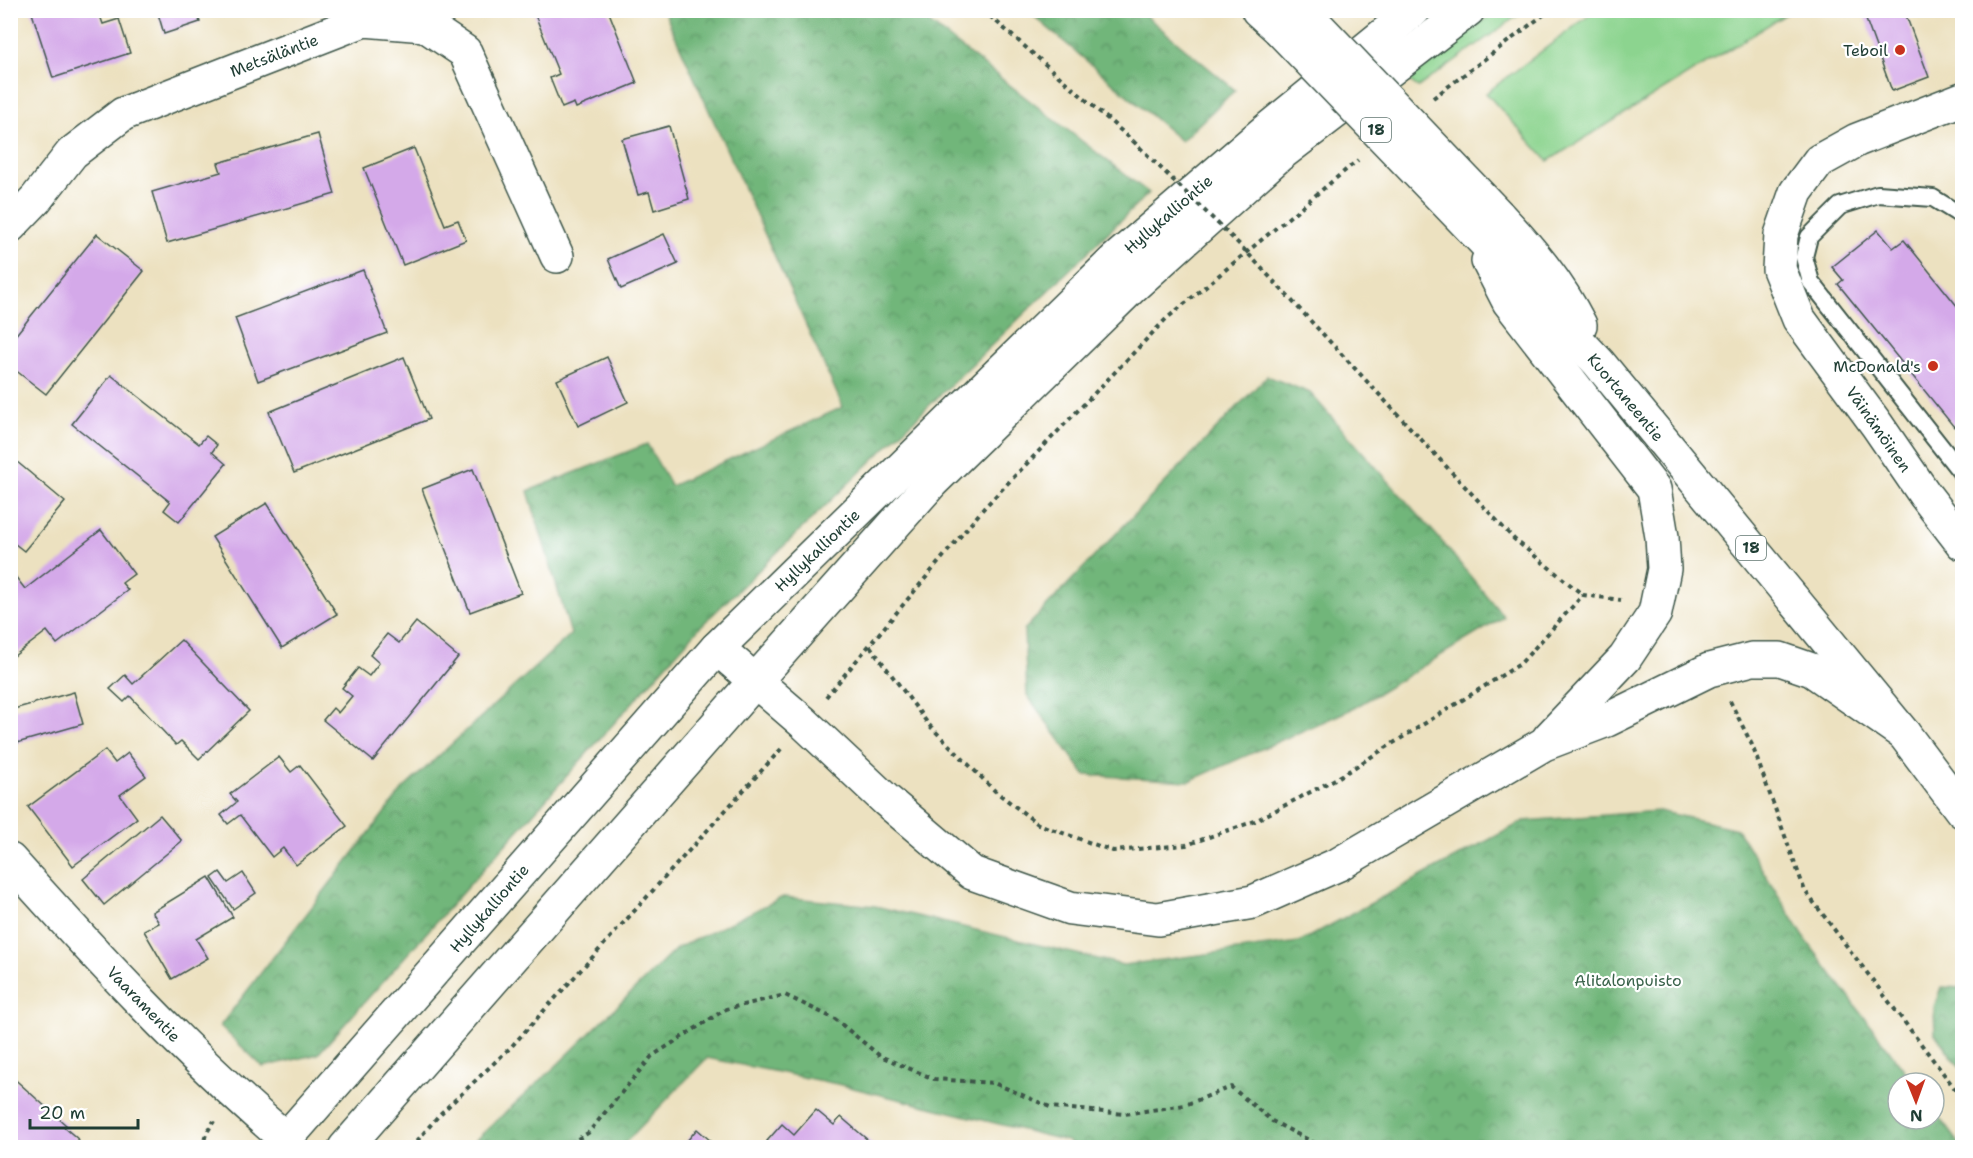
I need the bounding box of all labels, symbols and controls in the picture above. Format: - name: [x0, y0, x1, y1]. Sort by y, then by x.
- street label: Metsäläntie: [227, 29, 321, 82]
- place label: Teboil: [1843, 40, 1888, 61]
- marker: Teboil: [1893, 43, 1907, 57]
- road number: 18: [1361, 118, 1391, 142]
- street label: Hyllykalliontie: [1120, 170, 1217, 259]
- street label: Kuortaneentie: [1583, 349, 1669, 446]
- place label: McDonald's: [1833, 356, 1921, 377]
- marker: McDonald's: [1926, 359, 1940, 373]
- street label: Väinämöinen: [1841, 382, 1916, 477]
- street label: Hyllykalliontie: [770, 504, 864, 596]
- road number: 18: [1736, 536, 1766, 560]
- street label: Hyllykalliontie: [445, 860, 534, 957]
- street label: Vaaramentie: [102, 962, 185, 1047]
- park label: Alitalonpuisto: [1574, 970, 1682, 991]
- north arrow: [1886, 1071, 1946, 1131]
- scale bar: [30, 1092, 138, 1130]
- text: 20 m: [39, 1101, 85, 1125]
- text: N: [1910, 1105, 1923, 1126]

